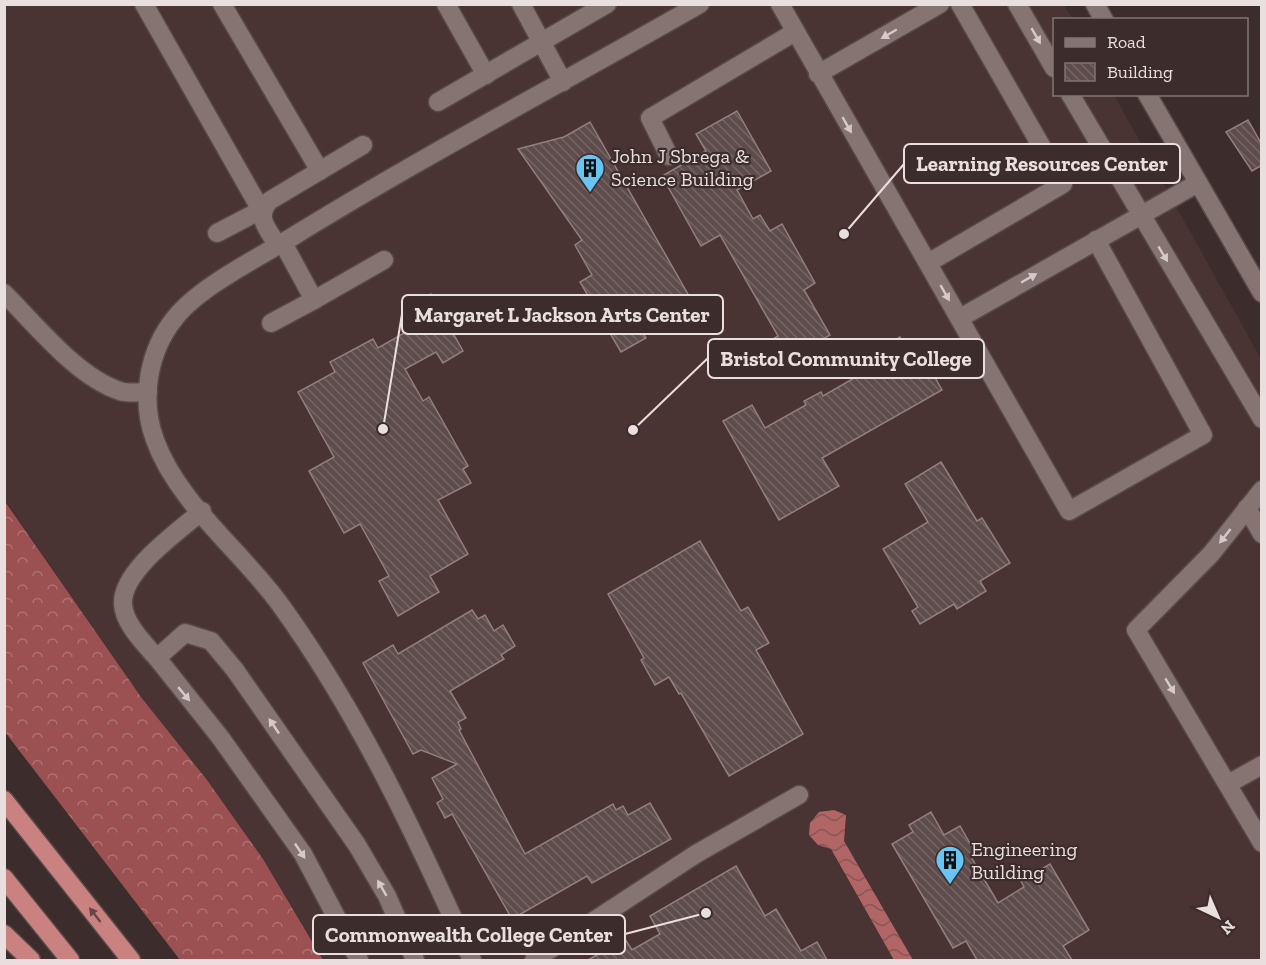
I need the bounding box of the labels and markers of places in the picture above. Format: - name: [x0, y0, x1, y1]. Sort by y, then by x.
- place label: John J Sbrega & Science Building: [611, 144, 754, 191]
- callout: Learning Resources Center: [904, 144, 1180, 183]
- building icon: John J Sbrega & Science Building: [574, 152, 606, 194]
- callout: Margaret L Jackson Arts Center: [402, 295, 723, 334]
- callout: Bristol Community College: [708, 339, 984, 378]
- place label: Engineering Building: [971, 837, 1077, 884]
- building icon: Engineering Building: [934, 844, 966, 886]
- callout: Commonwealth College Center: [313, 915, 625, 954]

